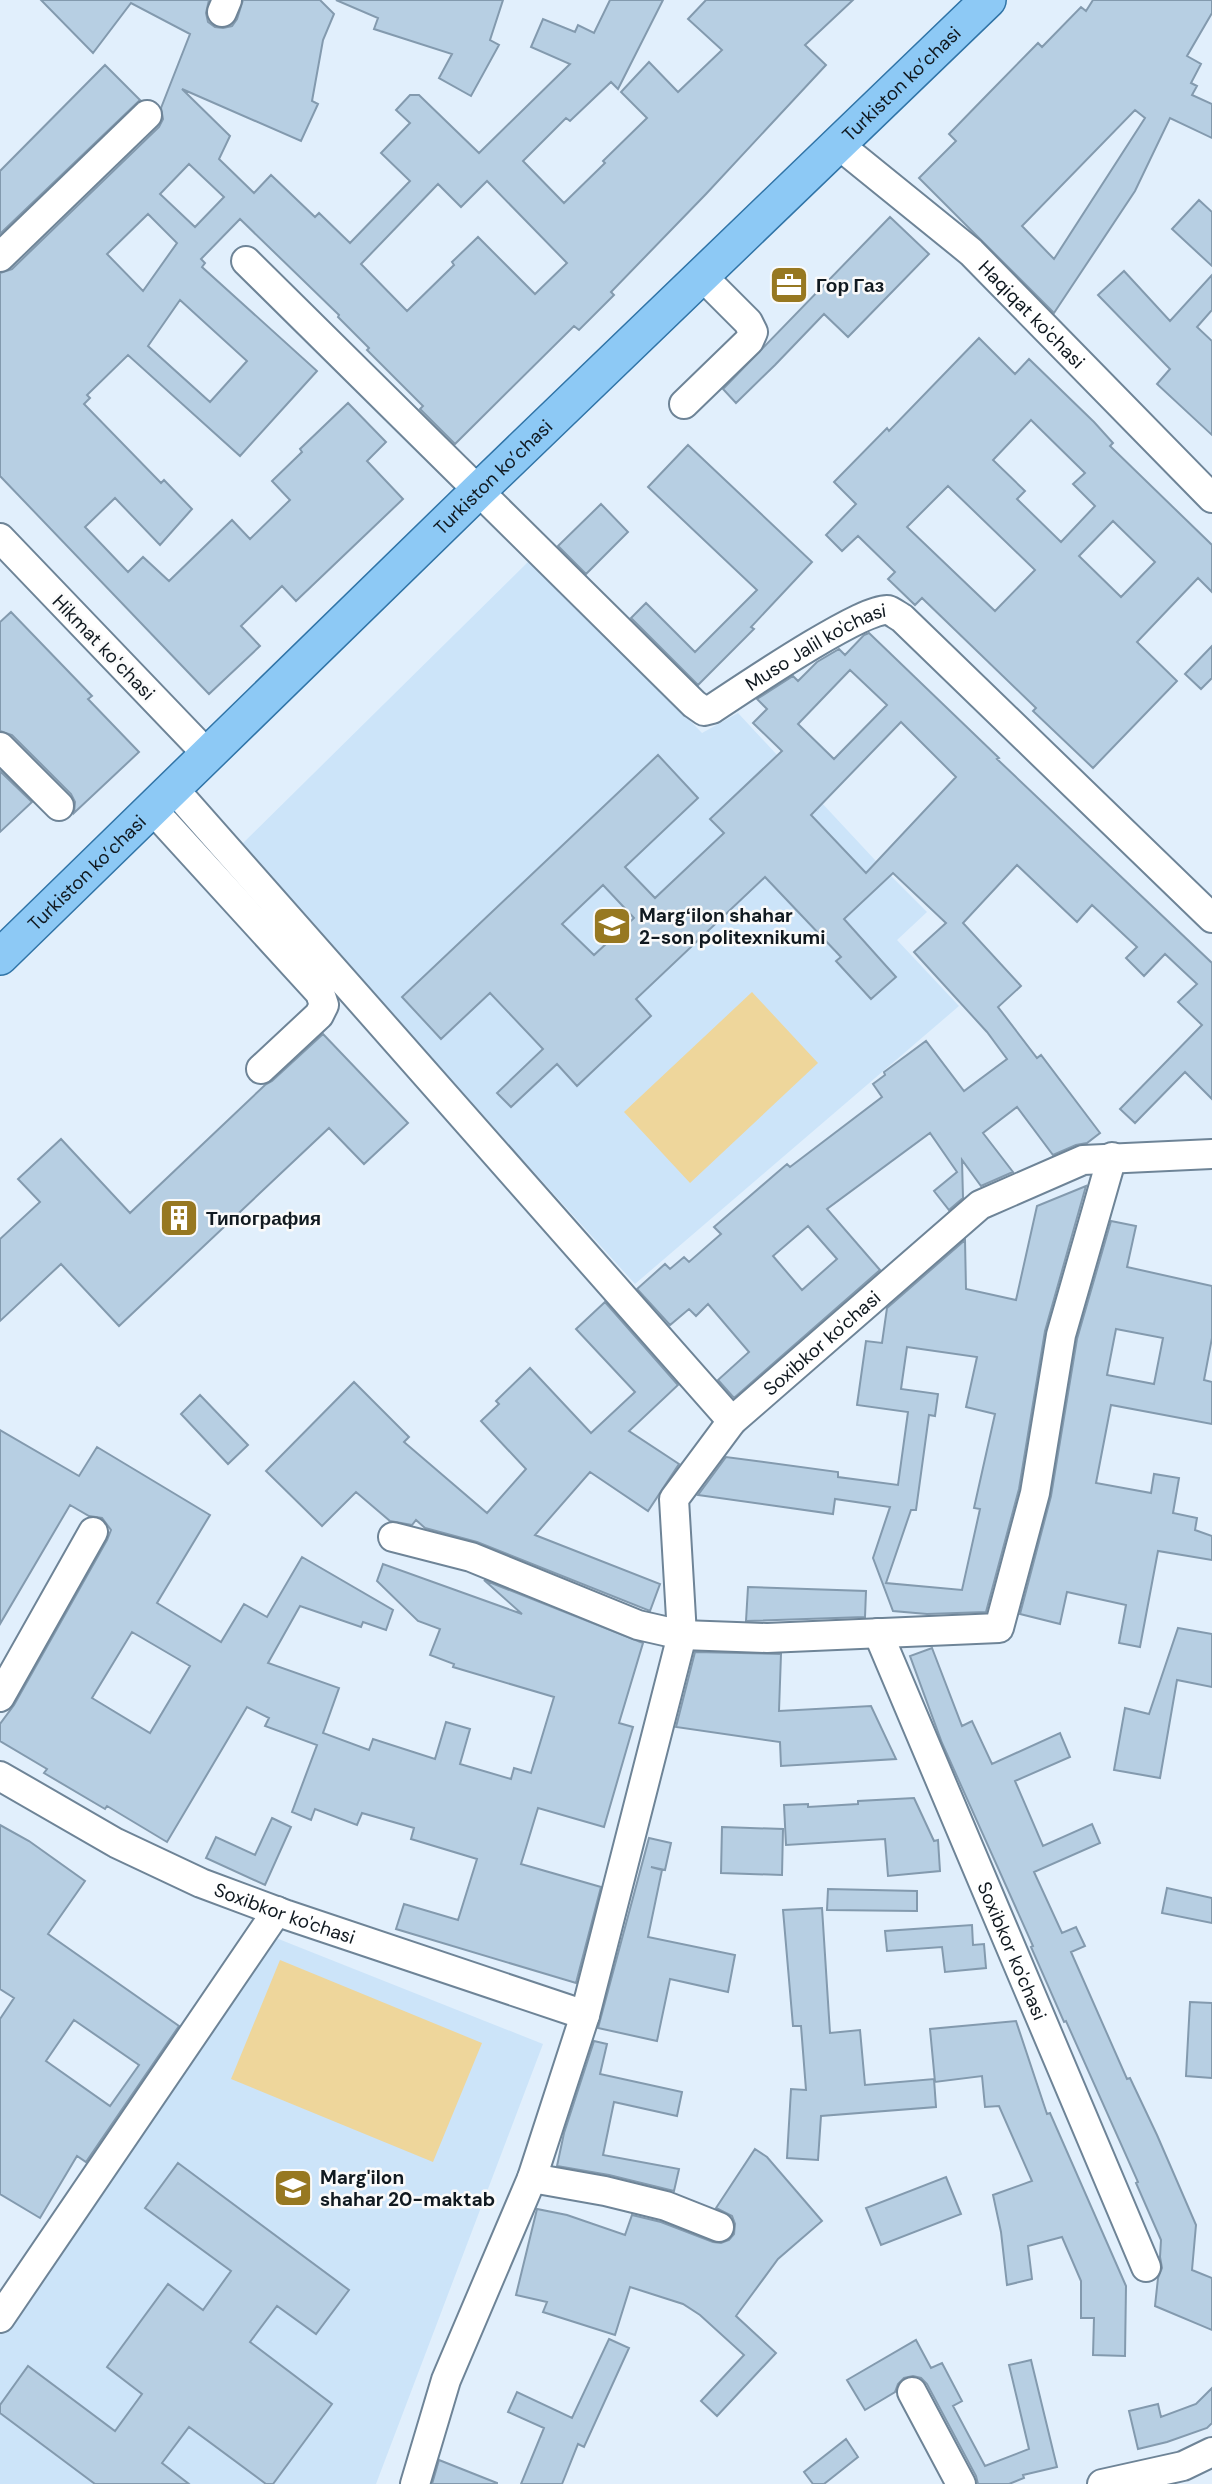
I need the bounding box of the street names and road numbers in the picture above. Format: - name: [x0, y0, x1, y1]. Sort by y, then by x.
- street label: Turkiston ko’chasi: [837, 21, 966, 147]
- street label: Haqiqat ko'chasi: [973, 255, 1090, 374]
- street label: Turkiston ko’chasi: [428, 414, 558, 540]
- street label: Hikmat koʻchasi: [47, 589, 160, 705]
- street label: Muso Jalil ko'chasi: [741, 598, 888, 697]
- street label: Turkiston ko’chasi: [22, 810, 151, 936]
- street label: Soxibkor ko'chasi: [758, 1285, 886, 1401]
- street label: Soxibkor ko'chasi: [211, 1877, 358, 1950]
- street label: Soxibkor ko'chasi: [972, 1878, 1052, 2024]

